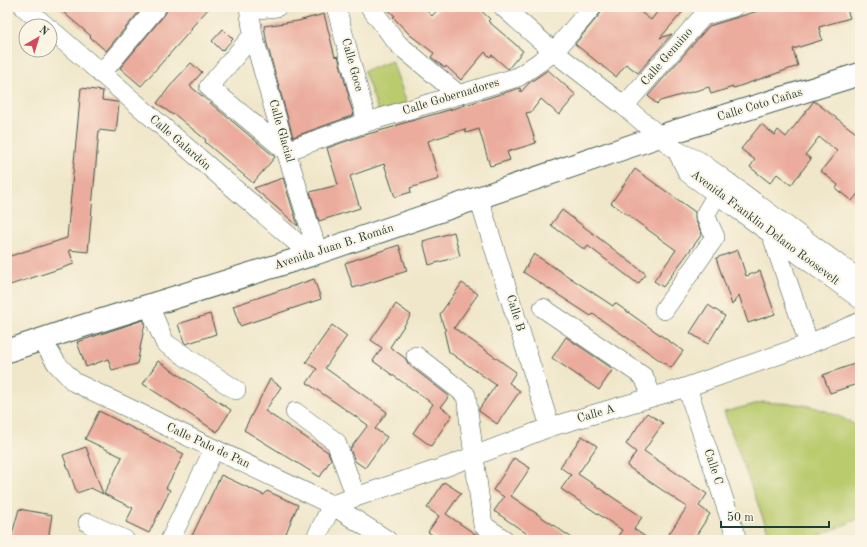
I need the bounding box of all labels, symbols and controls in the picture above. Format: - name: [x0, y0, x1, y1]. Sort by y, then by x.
- north arrow: [18, 18, 58, 58]
- text: N: [37, 24, 50, 39]
- street label: Calle Genuino: [639, 26, 695, 88]
- street label: Calle Goce: [339, 37, 365, 93]
- street label: Calle Gobernadores: [401, 77, 501, 117]
- street label: Calle Coto Cañas: [716, 86, 804, 124]
- street label: Calle Glacial: [266, 98, 296, 164]
- street label: Calle Galardón: [147, 113, 213, 173]
- street label: Avenida Franklin Delano Roosevelt: [688, 168, 842, 288]
- street label: Avenida Juan B. Román: [273, 222, 396, 272]
- street label: Calle B: [504, 293, 526, 333]
- street label: Calle A: [576, 403, 616, 425]
- street label: Calle Palo de Pan: [164, 421, 252, 471]
- street label: Calle C: [702, 447, 724, 487]
- scale bar: [721, 503, 829, 529]
- text: 50 m: [727, 511, 754, 524]

